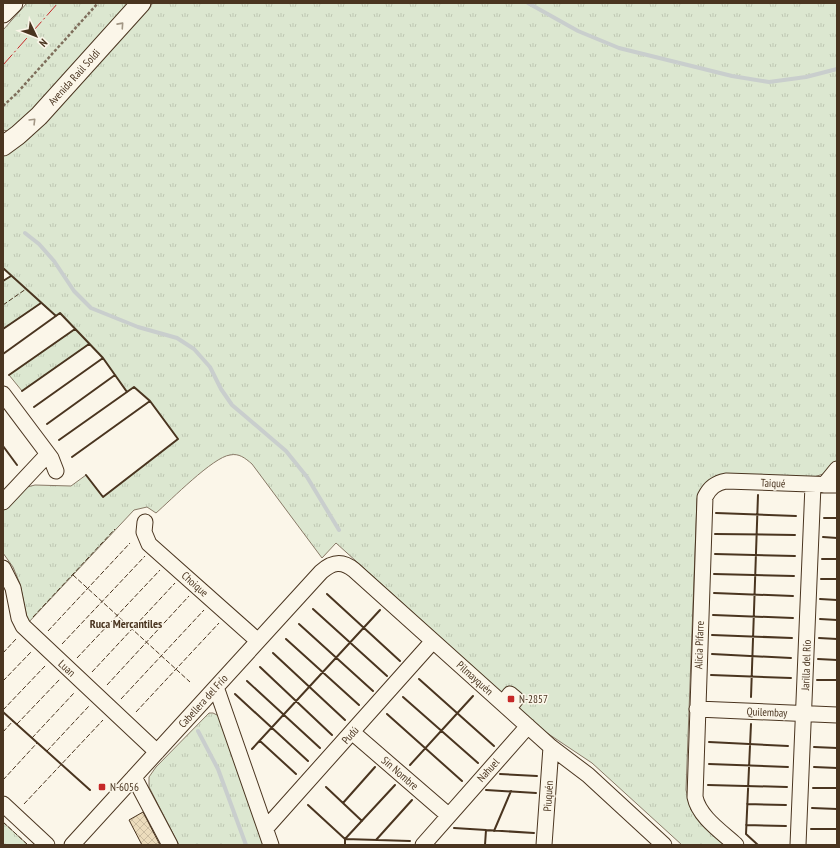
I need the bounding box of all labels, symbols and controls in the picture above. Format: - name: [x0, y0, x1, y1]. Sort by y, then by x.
- north arrow: [16, 16, 56, 56]
- one-way arrow: [116, 22, 123, 30]
- text: N: [36, 36, 50, 50]
- street label: Avenida Raúl Soldi: [45, 46, 103, 108]
- one-way arrow: [28, 118, 36, 126]
- street label: Taiqué: [760, 476, 786, 490]
- street label: Choique: [179, 568, 212, 600]
- district label: Ruca Mercantiles: [90, 616, 162, 631]
- street label: Alicia Pifarre: [691, 620, 707, 669]
- street label: Jarilla del Río: [798, 639, 814, 692]
- street label: Luan: [55, 657, 79, 680]
- street label: Pilmayquén: [454, 658, 496, 698]
- street label: Cabellera del Frío: [175, 671, 231, 731]
- place label: N-2857: [519, 692, 548, 706]
- marker: N-2857: [506, 694, 516, 704]
- street label: Quilembay: [746, 704, 788, 720]
- street label: Pudú: [338, 723, 362, 747]
- street label: Sin Nombre: [379, 753, 422, 793]
- street label: Nahuel: [474, 755, 503, 785]
- place label: N-6056: [110, 780, 139, 794]
- street label: Piuquén: [540, 780, 556, 812]
- marker: N-6056: [97, 782, 107, 792]

